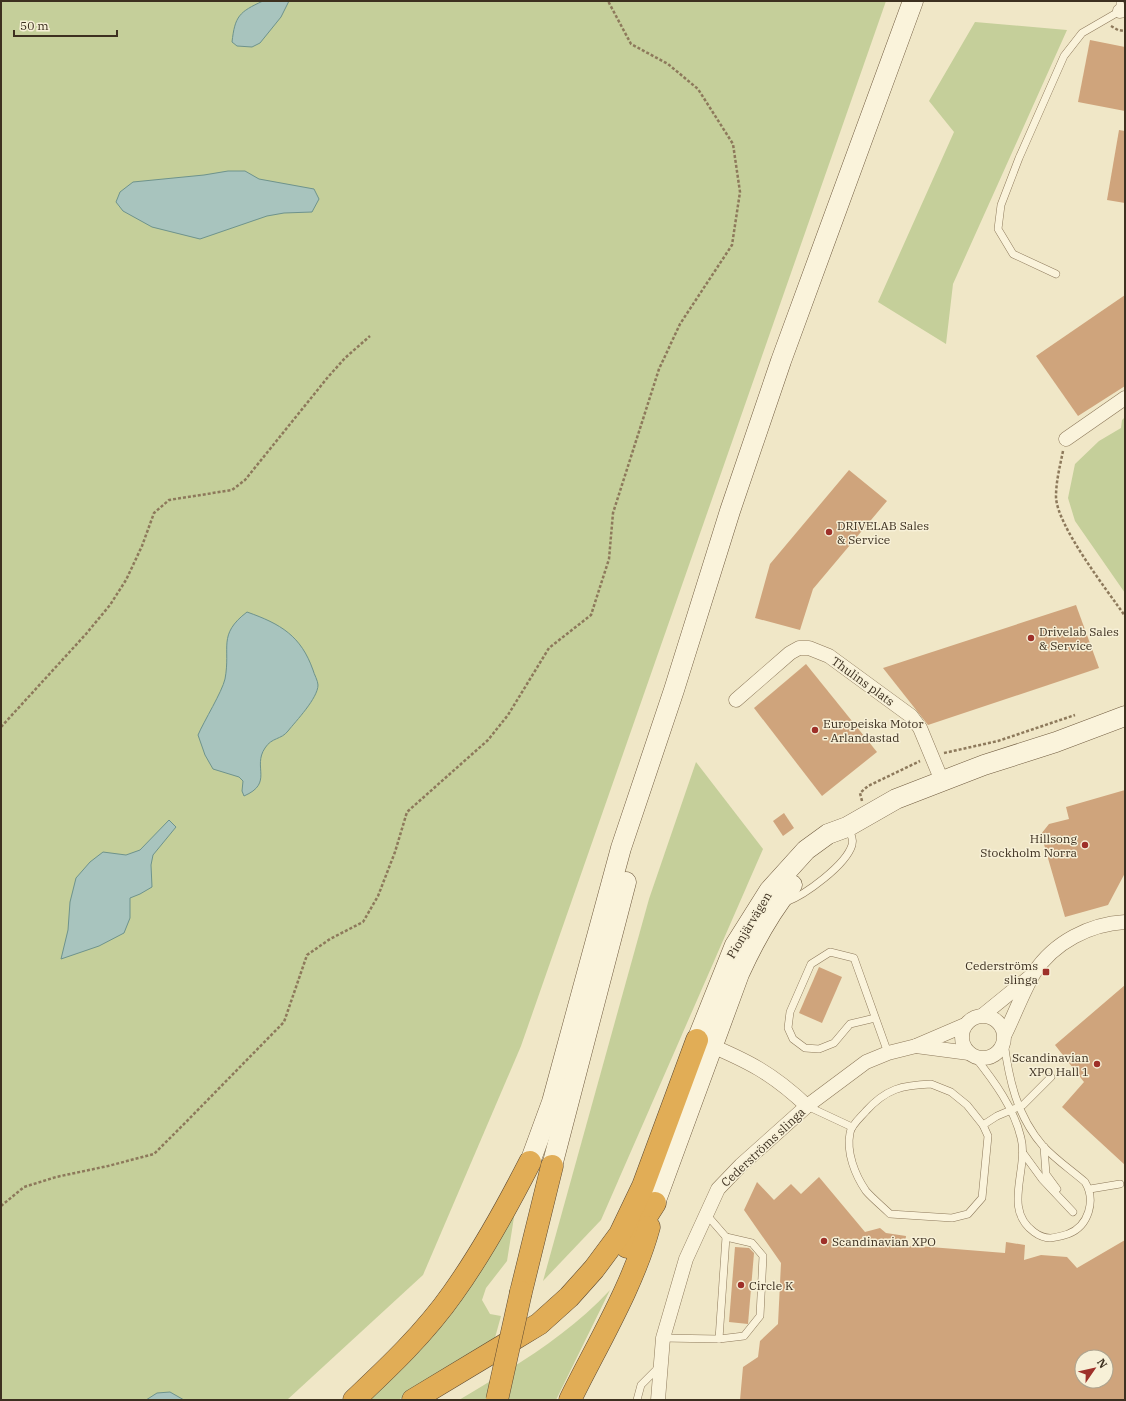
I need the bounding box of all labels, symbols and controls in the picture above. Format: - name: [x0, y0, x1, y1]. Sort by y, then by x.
- scale bar: [14, 12, 117, 38]
- text: 50 m: [20, 18, 49, 33]
- place label: DRIVELAB Sales & Service: [837, 518, 929, 547]
- marker: DRIVELAB Sales & Service: [824, 527, 834, 537]
- place label: Drivelab Sales & Service: [1039, 624, 1119, 653]
- marker: Drivelab Sales & Service: [1026, 633, 1036, 643]
- street label: Thulins plats: [829, 653, 897, 709]
- place label: Europeiska Motor - Arlandastad: [823, 716, 924, 745]
- marker: Europeiska Motor - Arlandastad: [810, 725, 820, 735]
- place label: Hillsong Stockholm Norra: [980, 831, 1077, 860]
- marker: Hillsong Stockholm Norra: [1080, 840, 1090, 850]
- street label: Pionjärvägen: [723, 889, 775, 961]
- place label: Cederströms slinga: [965, 958, 1038, 987]
- marker: Cederströms slinga: [1041, 967, 1051, 977]
- place label: Scandinavian XPO Hall 1: [1012, 1050, 1089, 1079]
- marker: Scandinavian XPO Hall 1: [1092, 1059, 1102, 1069]
- street label: Cederströms slinga: [718, 1104, 808, 1190]
- place label: Scandinavian XPO: [832, 1234, 936, 1249]
- marker: Scandinavian XPO: [819, 1236, 829, 1246]
- place label: Circle K: [749, 1278, 794, 1293]
- marker: Circle K: [736, 1280, 746, 1290]
- north arrow: [1074, 1349, 1114, 1389]
- text: N: [1094, 1356, 1111, 1371]

